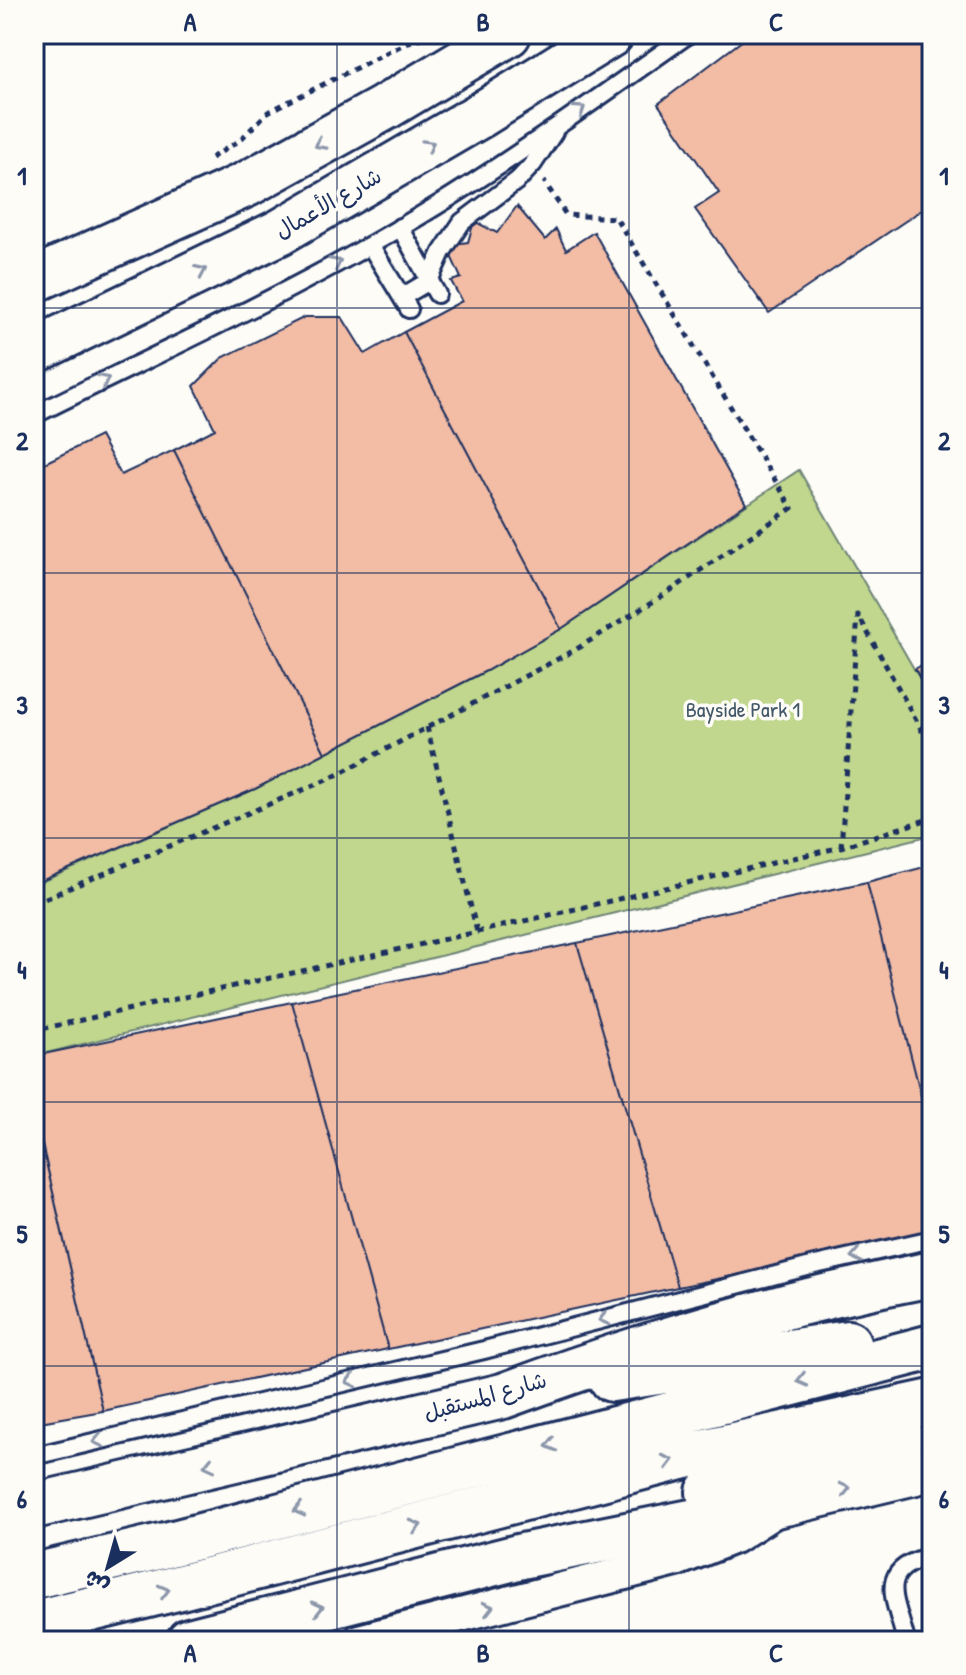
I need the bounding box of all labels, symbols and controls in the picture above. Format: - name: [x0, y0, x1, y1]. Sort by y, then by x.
- text: A: [184, 4, 197, 39]
- text: B: [476, 4, 490, 39]
- text: C: [769, 4, 783, 39]
- one-way arrow: [571, 105, 585, 120]
- one-way arrow: [314, 134, 328, 149]
- one-way arrow: [420, 139, 434, 155]
- text: 1: [17, 158, 27, 193]
- text: 1: [939, 158, 949, 193]
- street label: شارع الأعمال: [269, 160, 387, 247]
- one-way arrow: [328, 258, 342, 273]
- one-way arrow: [193, 265, 208, 281]
- one-way arrow: [95, 375, 110, 390]
- text: 2: [16, 423, 29, 458]
- text: 2: [938, 423, 951, 458]
- text: 3: [16, 687, 28, 722]
- text: 3: [938, 687, 950, 722]
- park label: Bayside Park 1: [686, 694, 800, 724]
- text: 4: [17, 952, 27, 987]
- text: 4: [939, 952, 949, 987]
- text: 5: [17, 1216, 28, 1251]
- text: 5: [939, 1216, 950, 1251]
- one-way arrow: [849, 1247, 863, 1264]
- one-way arrow: [597, 1310, 611, 1327]
- street label: شارع المستقبل: [420, 1364, 550, 1429]
- one-way arrow: [796, 1371, 810, 1388]
- one-way arrow: [345, 1372, 358, 1389]
- one-way arrow: [92, 1431, 105, 1448]
- one-way arrow: [544, 1436, 558, 1453]
- one-way arrow: [660, 1453, 674, 1470]
- one-way arrow: [202, 1456, 216, 1473]
- text: 6: [17, 1481, 28, 1516]
- one-way arrow: [838, 1481, 851, 1498]
- text: 6: [939, 1481, 950, 1516]
- one-way arrow: [292, 1501, 306, 1518]
- one-way arrow: [409, 1519, 422, 1536]
- north arrow: [68, 1527, 148, 1607]
- text: ش: [77, 1564, 115, 1602]
- one-way arrow: [157, 1584, 171, 1601]
- one-way arrow: [311, 1600, 325, 1617]
- one-way arrow: [481, 1600, 495, 1617]
- text: A: [184, 1635, 197, 1670]
- text: B: [476, 1635, 490, 1670]
- text: C: [769, 1635, 783, 1670]

